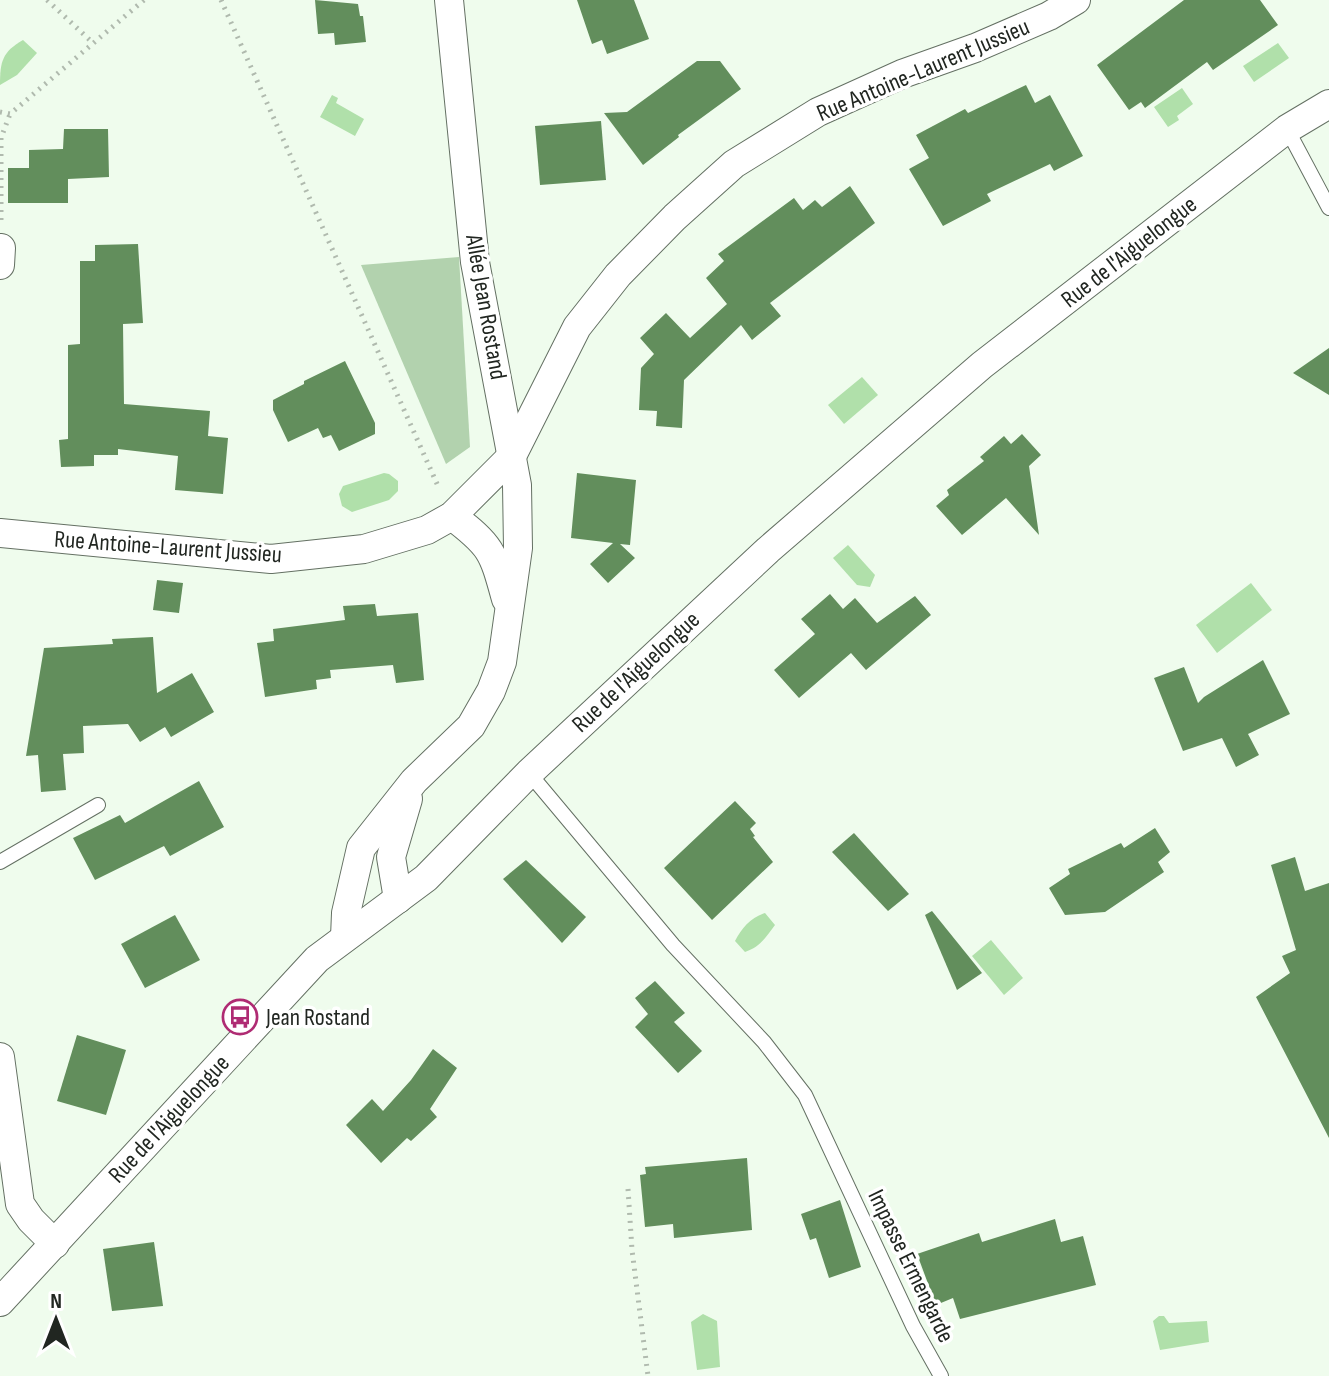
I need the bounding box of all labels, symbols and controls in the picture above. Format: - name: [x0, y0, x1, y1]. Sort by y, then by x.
- street label: Rue Antoine-Laurent Jussieu: [812, 12, 1034, 128]
- street label: Rue de l'Aiguelongue: [1055, 190, 1203, 314]
- street label: Allée Jean Rostand: [459, 231, 513, 382]
- street label: Rue Antoine-Laurent Jussieu: [53, 525, 283, 569]
- street label: Rue de l'Aiguelongue: [566, 605, 706, 739]
- bus stop icon: Jean Rostand: [221, 998, 259, 1036]
- place label: Jean Rostand: [265, 1003, 370, 1032]
- street label: Rue de l'Aiguelongue: [102, 1049, 236, 1189]
- street label: Impasse Ermengarde: [861, 1185, 961, 1347]
- north arrow: [16, 1280, 96, 1360]
- text: N: [50, 1288, 62, 1315]

